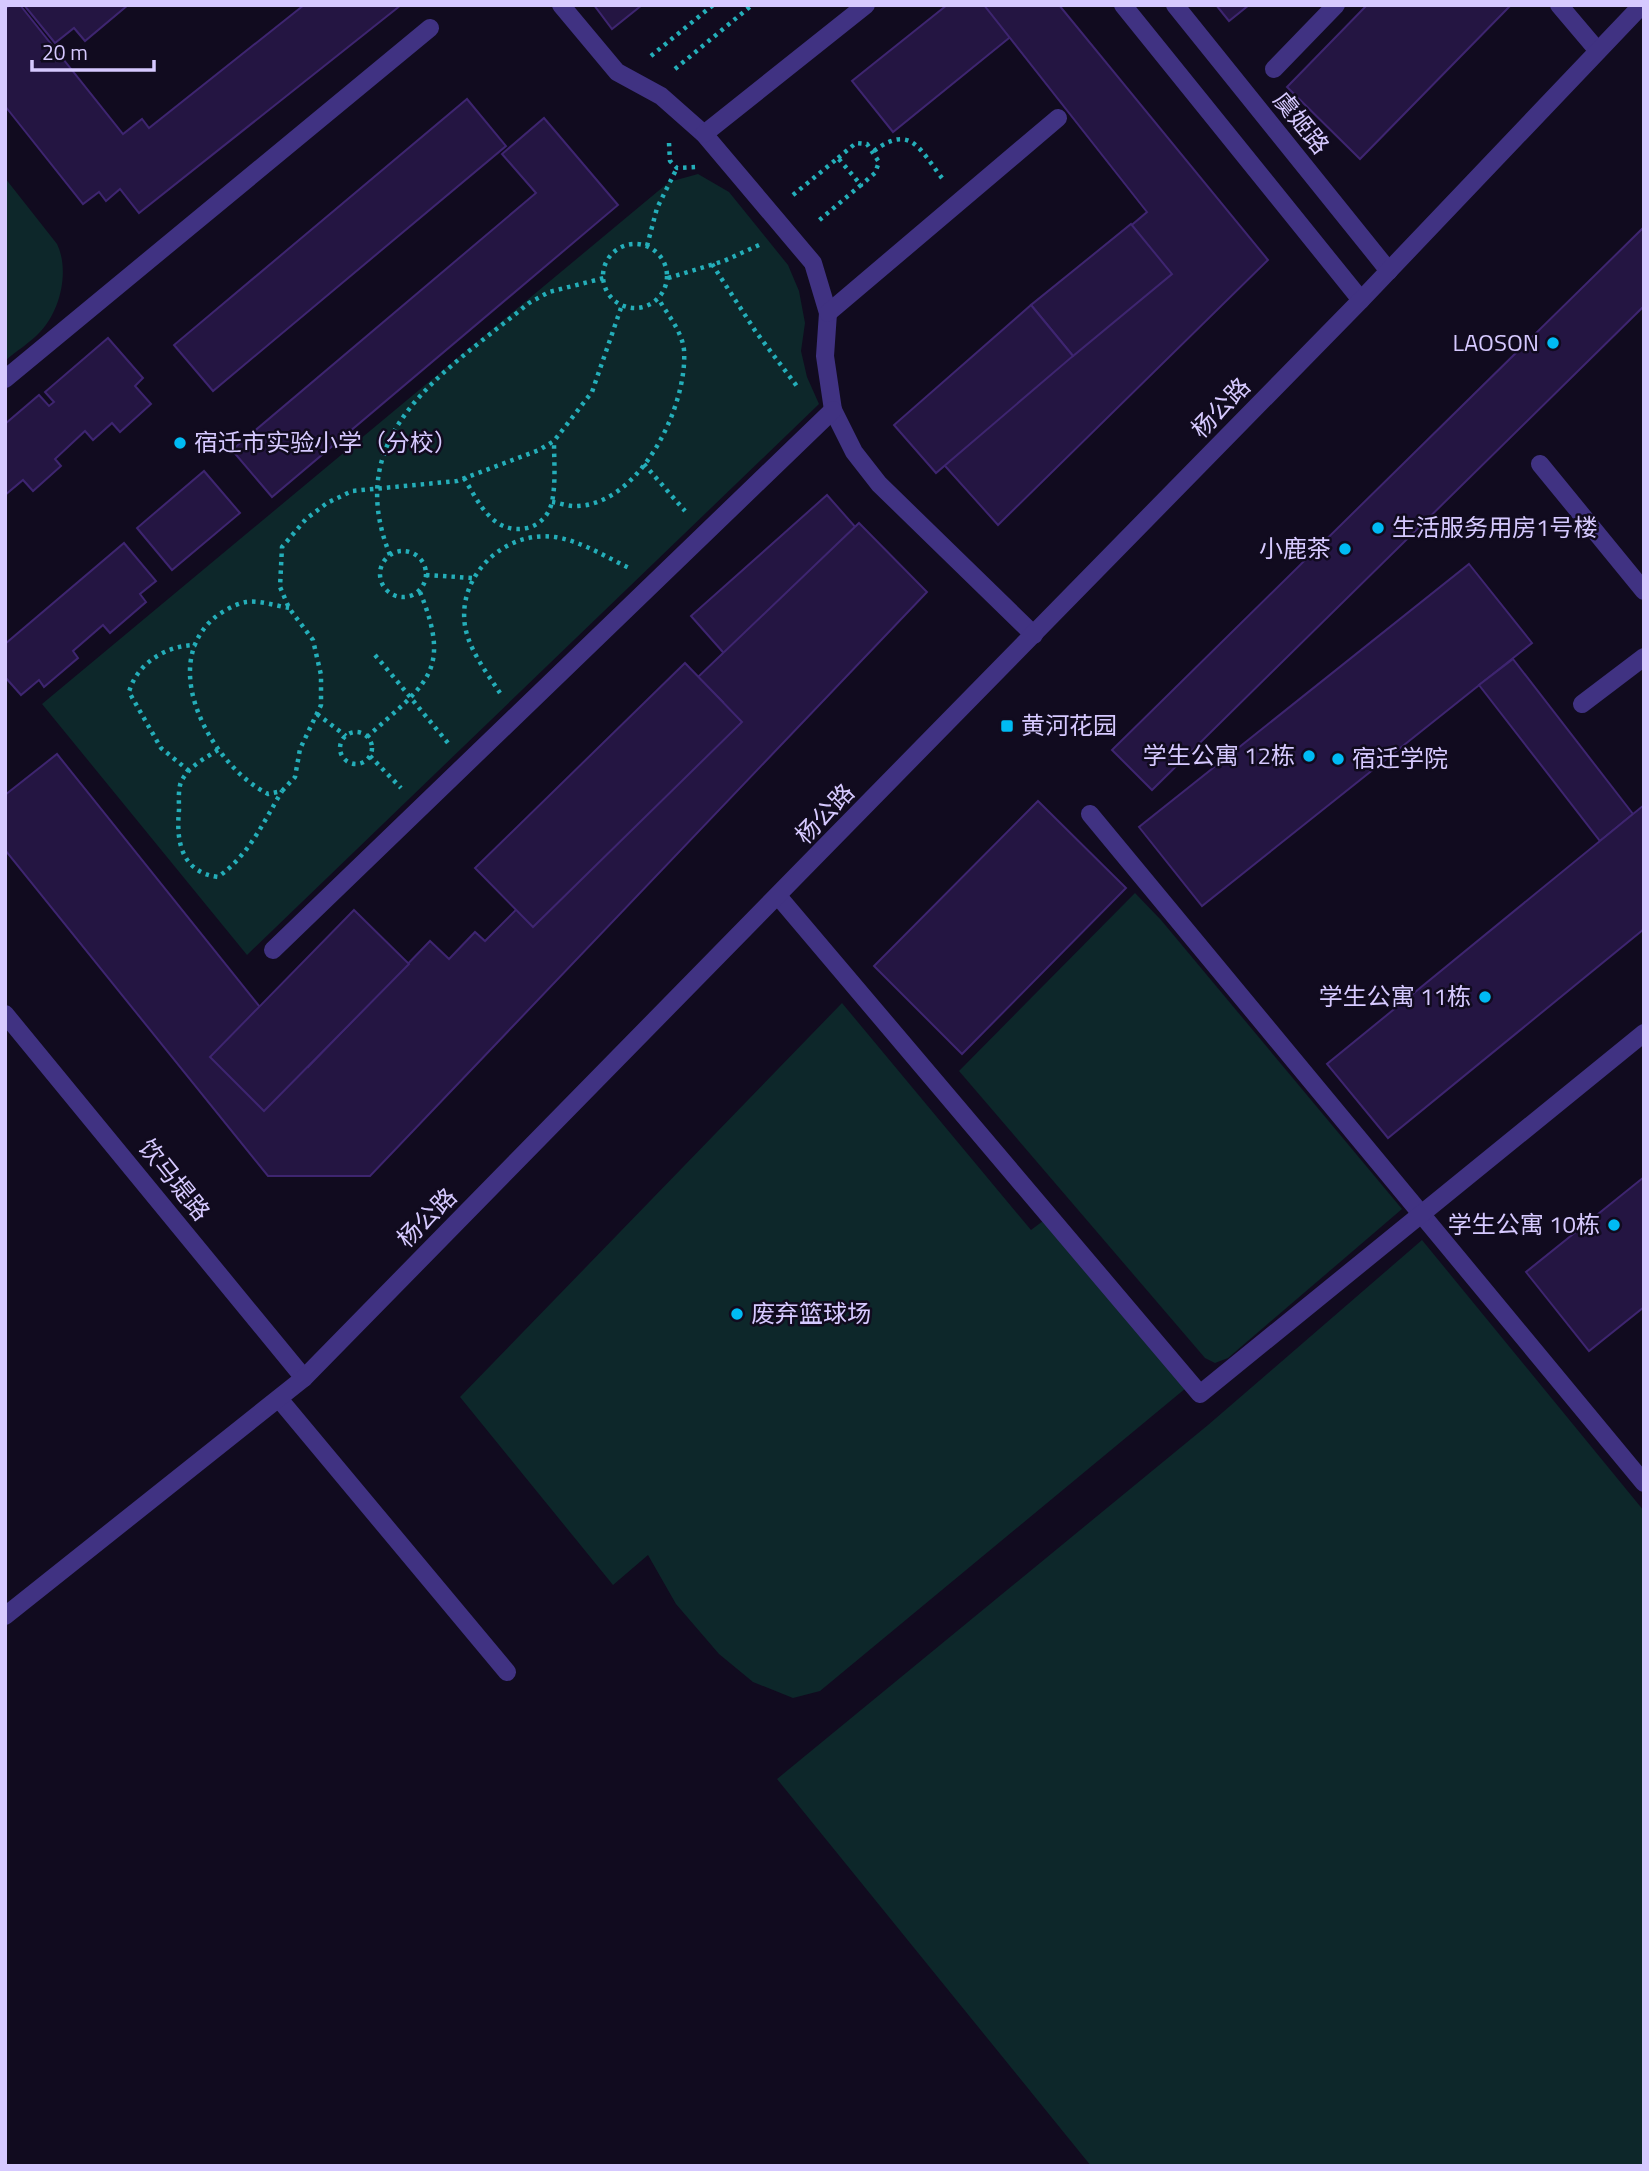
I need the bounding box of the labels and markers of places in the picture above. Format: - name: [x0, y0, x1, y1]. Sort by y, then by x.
- place label: LAOSON: [1453, 324, 1539, 360]
- marker: LAOSON: [1545, 335, 1561, 351]
- place label: 宿迁市实验小学（分校）: [194, 424, 458, 460]
- marker: 宿迁市实验小学（分校）: [172, 435, 188, 451]
- place label: 生活服务用房1号楼: [1392, 509, 1597, 545]
- marker: 生活服务用房1号楼: [1370, 520, 1386, 536]
- place label: 小鹿茶: [1259, 530, 1331, 566]
- marker: 小鹿茶: [1337, 541, 1353, 557]
- place label: 黄河花园: [1021, 707, 1117, 743]
- marker: 黄河花园: [999, 718, 1015, 734]
- place label: 学生公寓 12栋: [1143, 737, 1295, 773]
- place label: 宿迁学院: [1352, 740, 1448, 776]
- marker: 学生公寓 12栋: [1301, 748, 1317, 764]
- marker: 宿迁学院: [1330, 751, 1346, 767]
- place label: 学生公寓 11栋: [1319, 978, 1471, 1014]
- marker: 学生公寓 11栋: [1477, 989, 1493, 1005]
- place label: 学生公寓 10栋: [1448, 1206, 1600, 1242]
- marker: 学生公寓 10栋: [1606, 1217, 1622, 1233]
- place label: 废弃篮球场: [751, 1295, 871, 1331]
- marker: 废弃篮球场: [729, 1306, 745, 1322]

